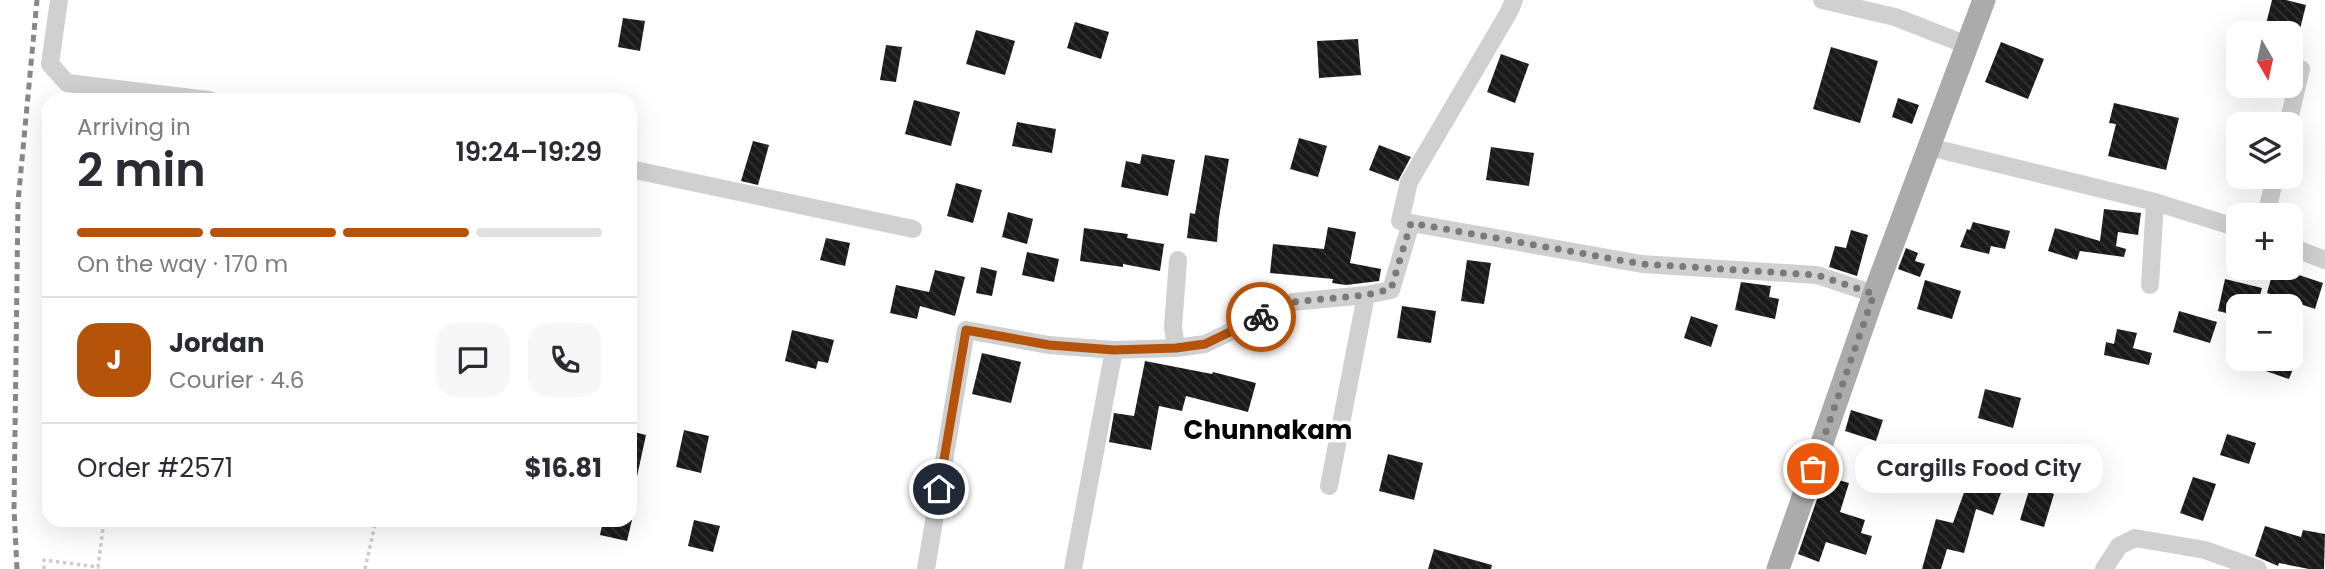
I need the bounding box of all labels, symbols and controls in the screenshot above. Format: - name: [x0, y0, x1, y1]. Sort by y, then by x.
- north arrow: [2226, 21, 2303, 98]
- map controls: [2226, 21, 2303, 371]
- text: Arriving in: [77, 111, 191, 143]
- button: layers: [2226, 112, 2303, 189]
- text: 19:24–19:29: [455, 134, 602, 170]
- text: 2 min: [77, 138, 206, 202]
- button: +: [2226, 203, 2303, 280]
- text: On the way · 170 m: [77, 248, 288, 280]
- courier: [1226, 282, 1296, 352]
- button: −: [2226, 294, 2303, 371]
- icon: bike: [1242, 298, 1280, 336]
- button: chat: [436, 323, 510, 397]
- button: phone: [528, 323, 602, 397]
- text: Jordan: [169, 325, 265, 361]
- text: J: [106, 342, 122, 378]
- text: Courier · 4.6: [169, 364, 304, 396]
- district label: Chunnakam: [1184, 412, 1352, 448]
- pin: [1783, 439, 1843, 499]
- callout: Cargills Food City: [1855, 444, 2104, 494]
- text: Order #2571: [77, 450, 233, 486]
- text: $16.81: [525, 450, 602, 486]
- icon: bag: [1794, 450, 1832, 488]
- text: Cargills Food City: [1877, 452, 2081, 484]
- pin: [909, 459, 969, 519]
- icon: home: [920, 470, 958, 508]

